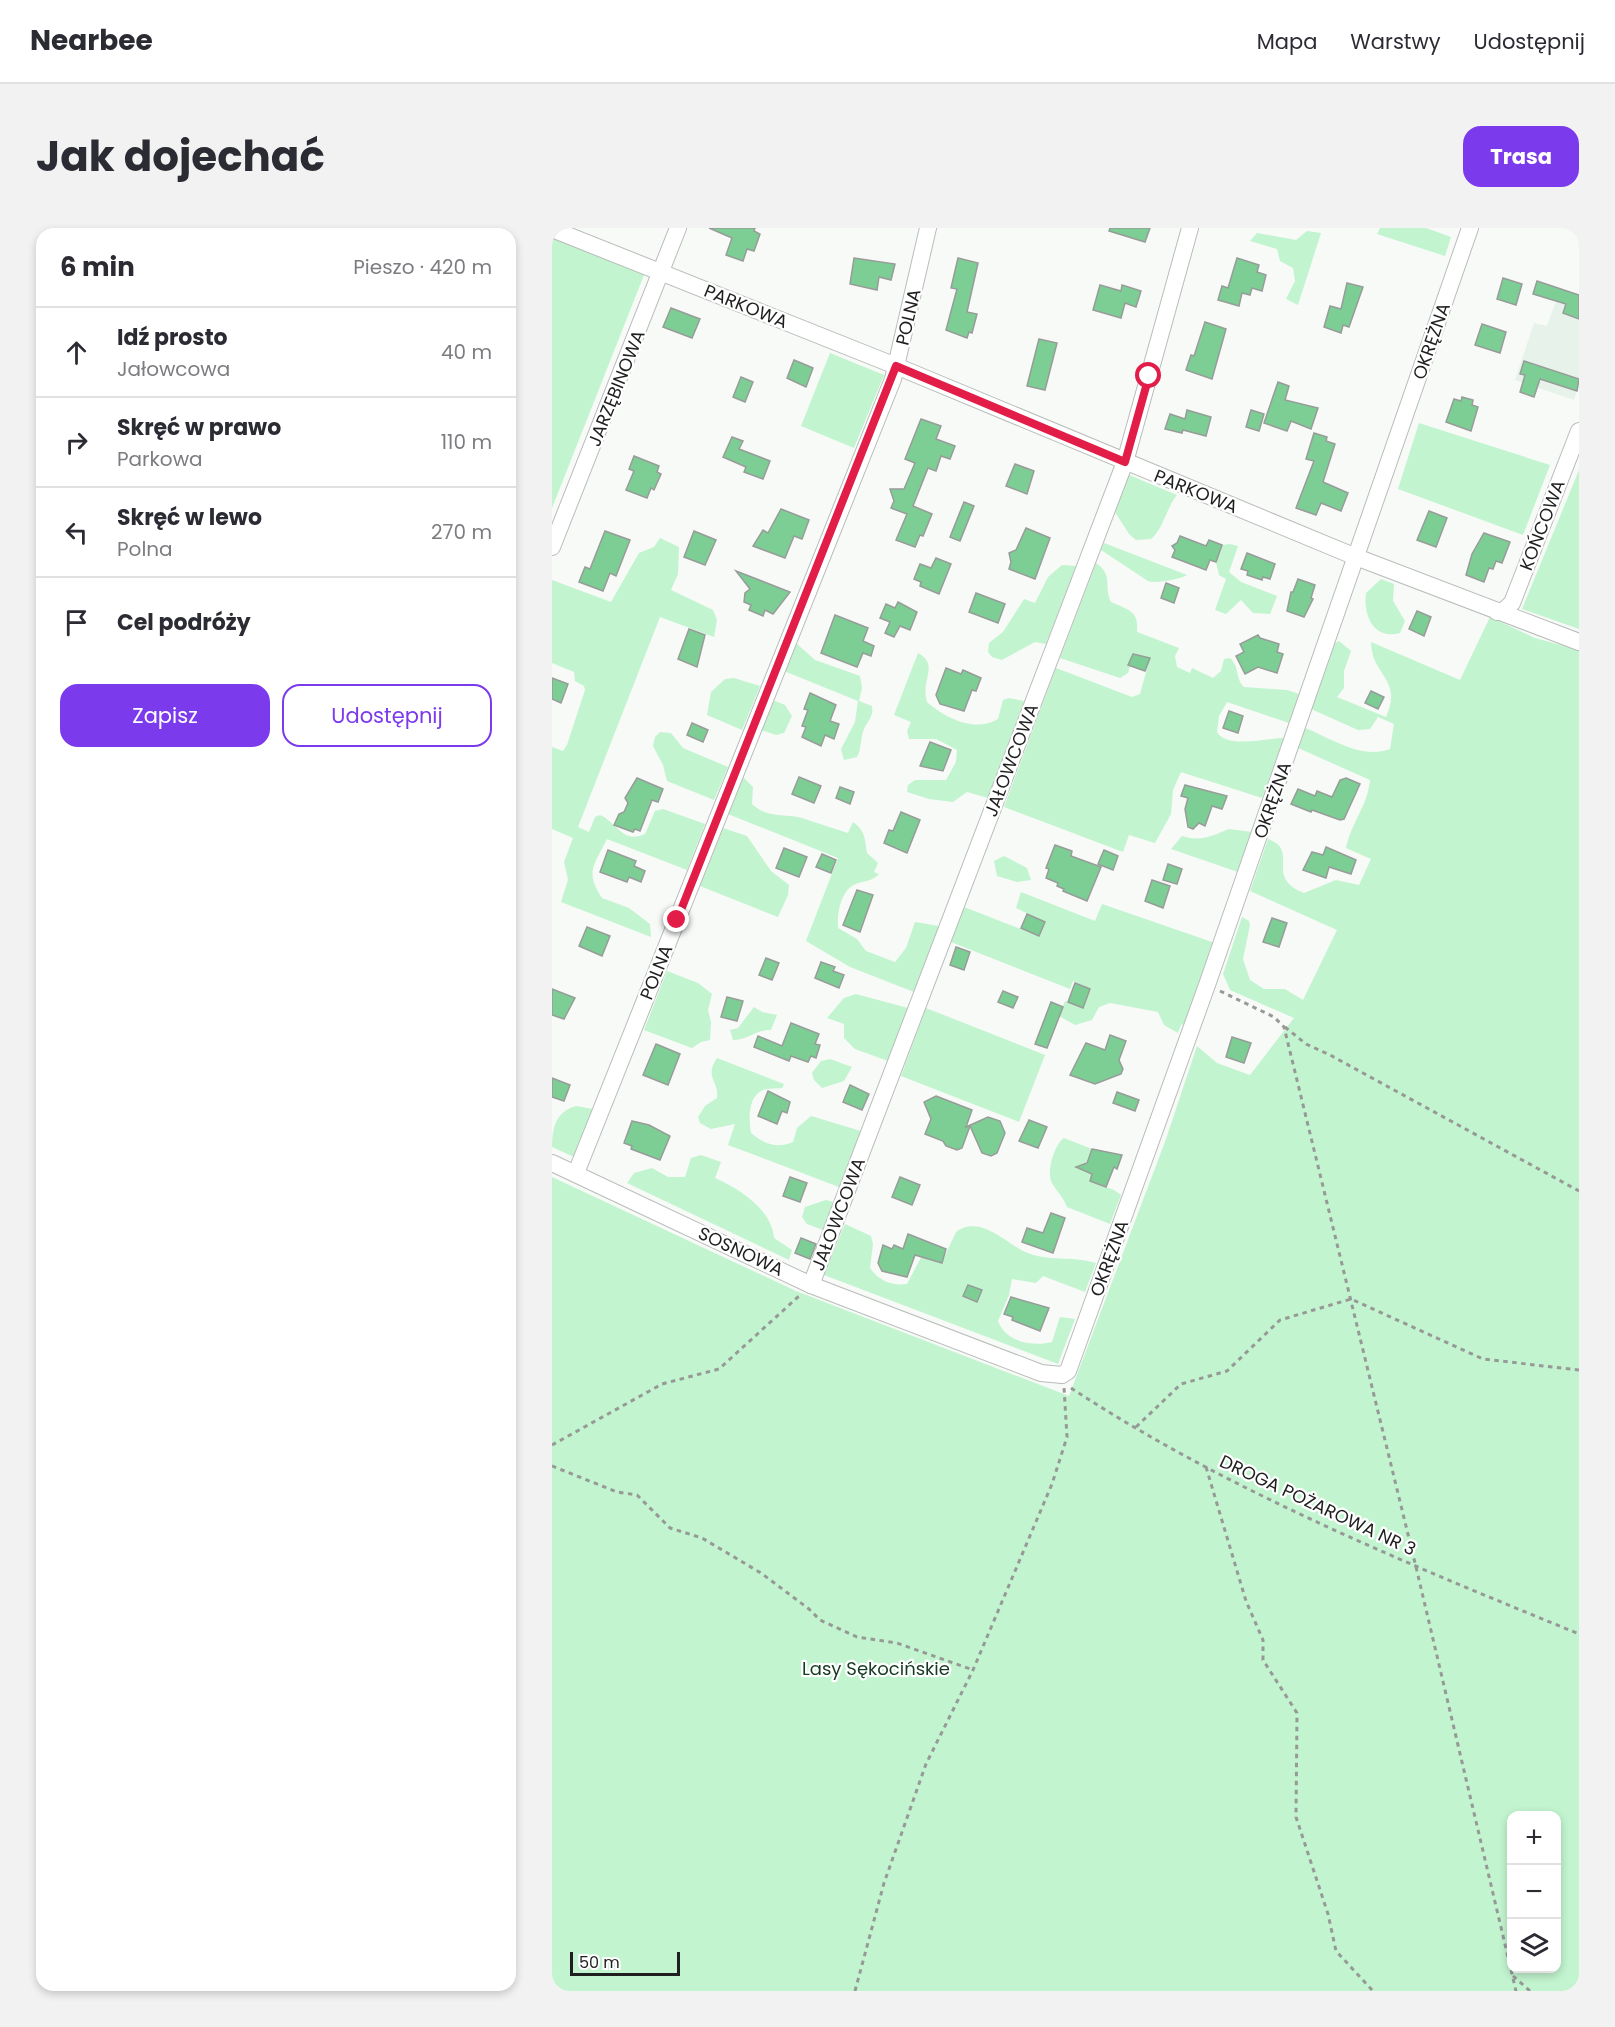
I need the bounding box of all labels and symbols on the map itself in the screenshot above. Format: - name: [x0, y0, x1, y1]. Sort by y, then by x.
- street label: PARKOWA: [700, 278, 792, 334]
- street label: POLNA: [889, 286, 927, 348]
- street label: OKRĘŻNA: [1406, 299, 1456, 383]
- street label: JARZĘBINOWA: [581, 326, 651, 450]
- route start: [1135, 362, 1161, 388]
- street label: PARKOWA: [1150, 463, 1242, 519]
- street label: KOŃCOWA: [1513, 476, 1571, 574]
- street label: JAŁOWCOWA: [978, 700, 1044, 820]
- street label: OKRĘŻNA: [1247, 758, 1297, 842]
- route end: [663, 906, 689, 932]
- street label: POLNA: [634, 941, 678, 1003]
- street label: JAŁOWCOWA: [805, 1154, 871, 1274]
- street label: OKRĘŻNA: [1084, 1216, 1134, 1300]
- street label: SOSNOWA: [694, 1220, 788, 1282]
- street label: DROGA POŻAROWA NR 3: [1216, 1448, 1420, 1562]
- park label: Lasy Sękocińskie: [802, 1656, 950, 1681]
- scale bar: [570, 1949, 680, 1976]

